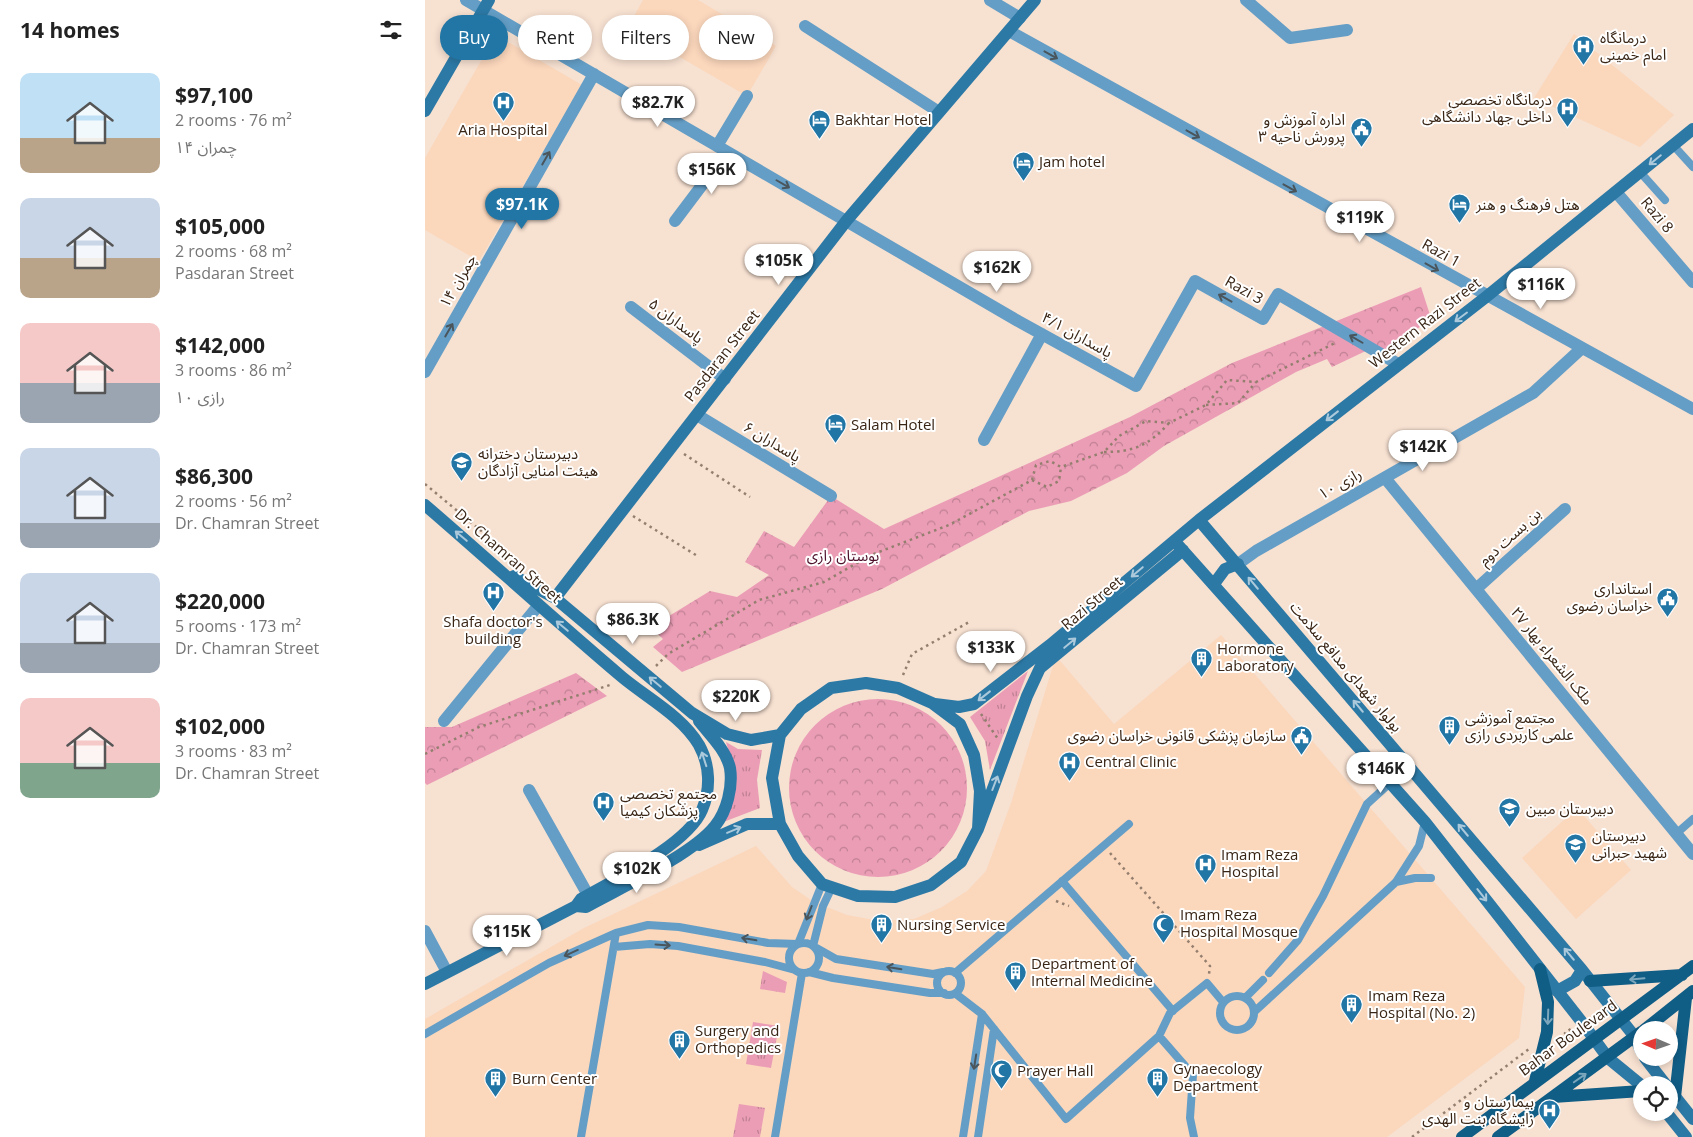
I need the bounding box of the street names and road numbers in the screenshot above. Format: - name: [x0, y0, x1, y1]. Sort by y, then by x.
- street label: Razi 8: [1637, 192, 1679, 236]
- street label: Razi 1: [1419, 233, 1464, 271]
- street label: چمران ۱۴: [434, 250, 481, 311]
- street label: Razi 3: [1222, 270, 1267, 308]
- street label: Western Razi Street: [1364, 272, 1484, 372]
- street label: پاسداران ۵: [644, 293, 708, 348]
- street label: Pasdaran Street: [679, 305, 763, 405]
- street label: پاسداران ۴/۱: [1038, 307, 1116, 363]
- street label: پاسداران ۶: [740, 416, 805, 467]
- street label: رازی ۱۰: [1314, 463, 1365, 503]
- street label: Dr. Chamran Street: [451, 503, 566, 607]
- street label: بن بست دوم: [1474, 503, 1546, 571]
- street label: Razi Street: [1057, 571, 1126, 634]
- street label: بولوار شهدای مدافع سلامت: [1284, 597, 1407, 738]
- street label: ملک الشعراء بهار ۲۷: [1507, 602, 1599, 709]
- street label: Bahar Boulevard: [1514, 995, 1621, 1080]

